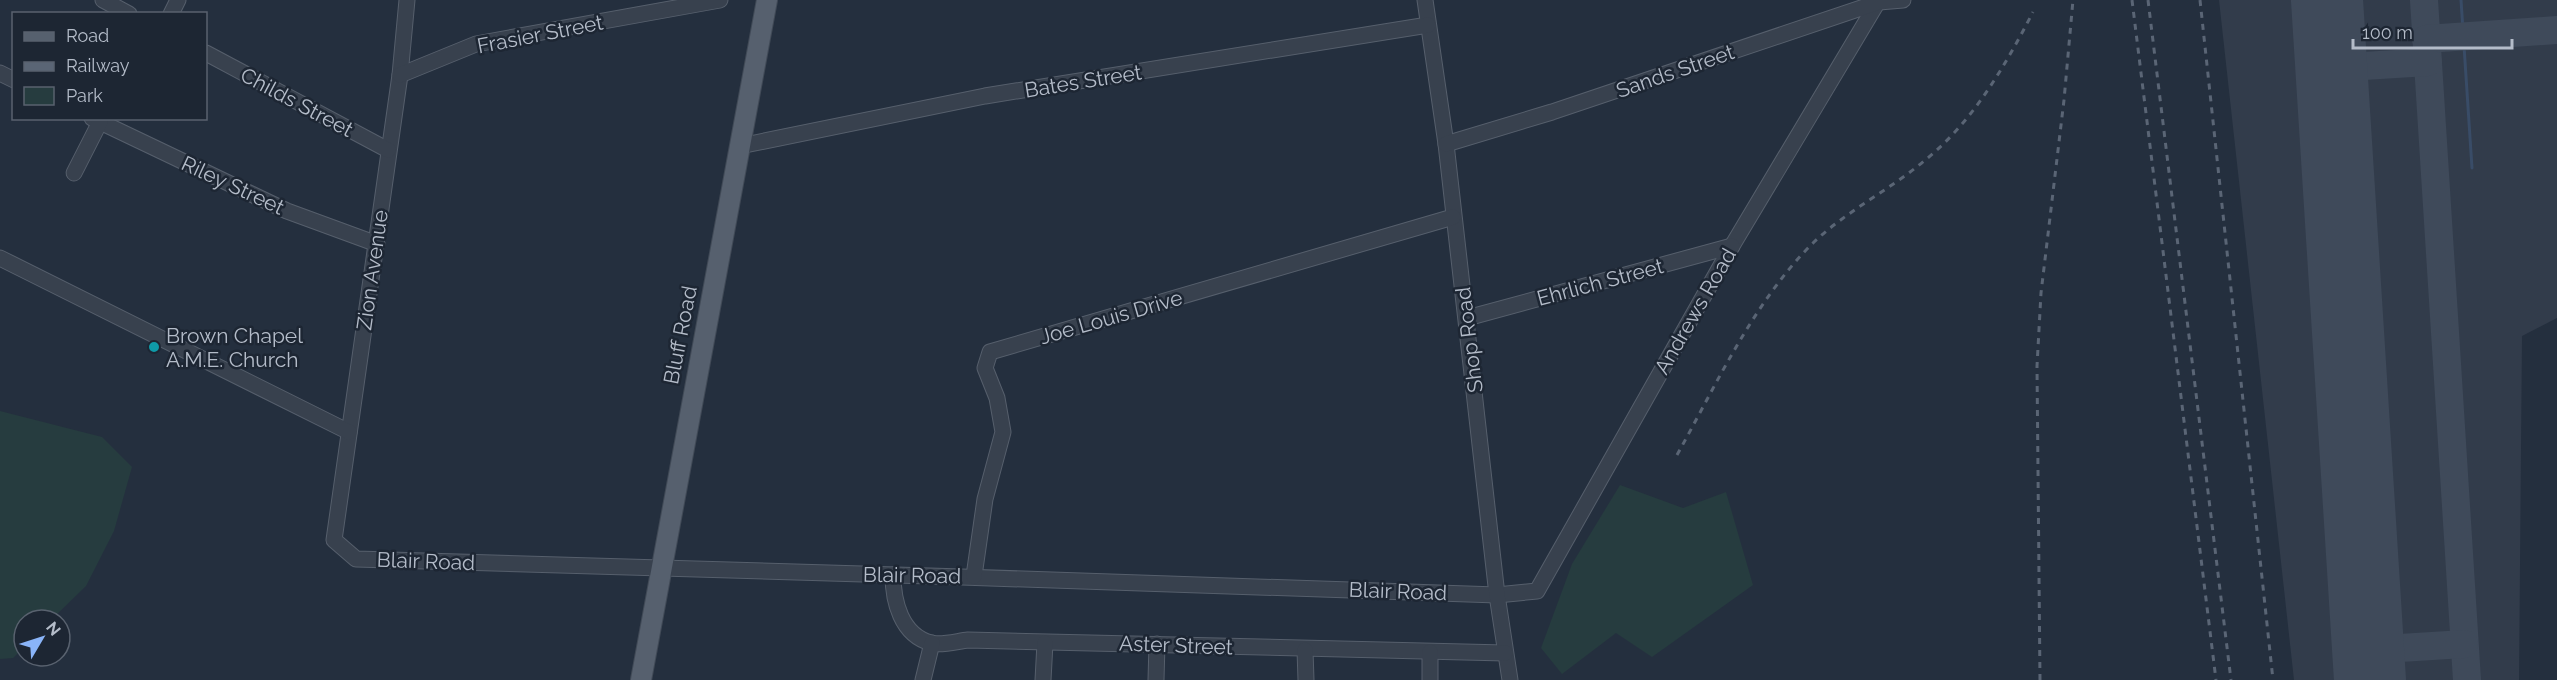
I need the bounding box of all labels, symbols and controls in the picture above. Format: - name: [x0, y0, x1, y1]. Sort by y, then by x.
- street label: Frasier Street: [475, 10, 605, 58]
- legend: [12, 12, 207, 120]
- scale bar: [2353, 12, 2512, 50]
- text: 100 m: [2362, 22, 2413, 43]
- text: Road: [66, 25, 109, 46]
- street label: Sands Street: [1613, 39, 1737, 103]
- text: Railway: [66, 55, 130, 76]
- street label: Bates Street: [1023, 59, 1143, 103]
- street label: Childs Street: [237, 62, 357, 142]
- text: Park: [66, 85, 103, 106]
- street label: Riley Street: [178, 150, 288, 220]
- street label: Zion Avenue: [351, 208, 393, 332]
- street label: Andrews Road: [1649, 244, 1741, 378]
- street label: Ehrlich Street: [1534, 253, 1666, 311]
- street label: Bluff Road: [658, 284, 702, 386]
- street label: Joe Louis Drive: [1037, 285, 1185, 349]
- street label: Shop Road: [1450, 286, 1488, 394]
- place label: Brown Chapel A.M.E. Church: [166, 323, 303, 372]
- marker: Brown Chapel A.M.E. Church: [147, 340, 161, 354]
- street label: Blair Road: [376, 547, 476, 575]
- street label: Blair Road: [863, 562, 961, 588]
- street label: Blair Road: [1348, 577, 1448, 605]
- north arrow: [12, 608, 72, 668]
- text: N: [42, 618, 64, 640]
- street label: Aster Street: [1119, 631, 1233, 659]

